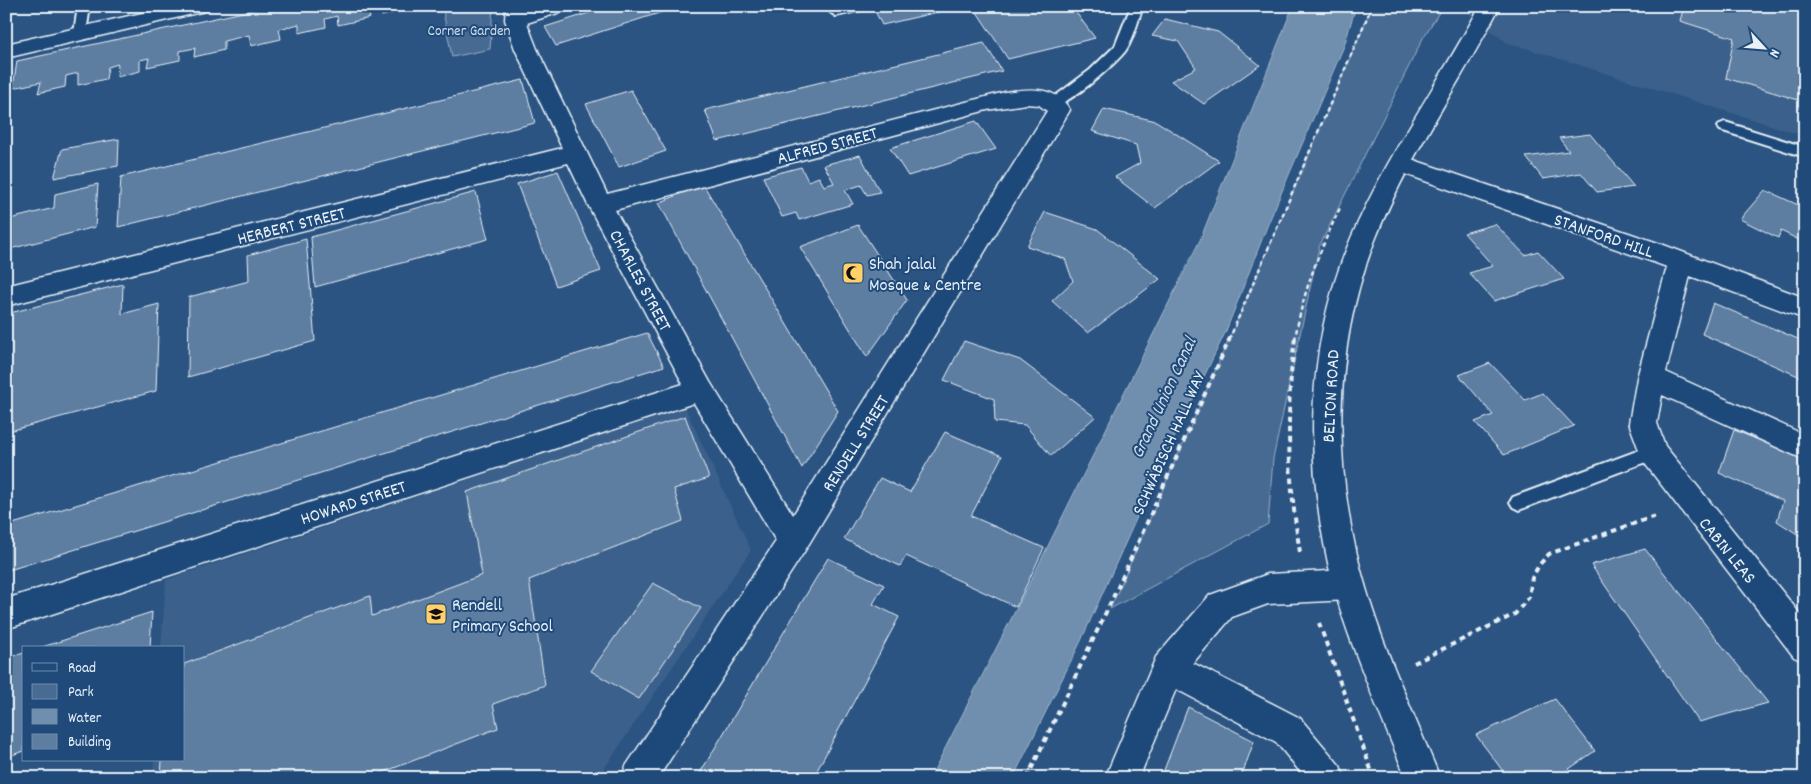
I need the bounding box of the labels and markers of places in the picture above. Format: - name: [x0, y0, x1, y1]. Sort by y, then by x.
- place label: Shah jalal Mosque & Centre: [869, 253, 981, 299]
- mosque icon: Shah jalal Mosque & Centre: [841, 261, 865, 285]
- place label: Rendell Primary School: [452, 594, 553, 640]
- school or university icon: Rendell Primary School: [424, 602, 448, 626]

